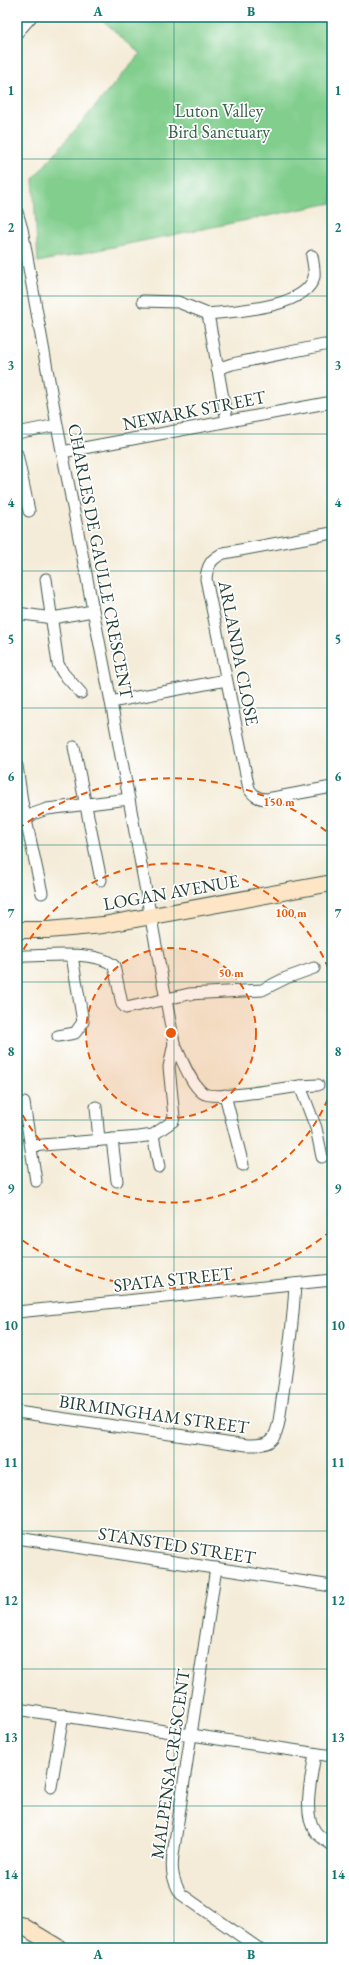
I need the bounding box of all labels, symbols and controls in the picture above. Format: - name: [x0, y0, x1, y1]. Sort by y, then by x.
- text: A: [92, 3, 103, 20]
- text: B: [247, 3, 255, 20]
- text: 1: [8, 82, 15, 99]
- text: 1: [335, 82, 342, 99]
- park label: Luton Valley Bird Sanctuary: [168, 99, 270, 143]
- text: 2: [8, 219, 15, 236]
- text: 2: [335, 219, 342, 236]
- text: 3: [8, 357, 15, 374]
- text: 3: [335, 357, 342, 374]
- street label: NEWARK STREET: [120, 385, 268, 435]
- street label: CHARLES DE GAULLE CRESCENT: [63, 422, 139, 701]
- text: 4: [8, 494, 15, 511]
- text: 4: [335, 494, 342, 511]
- street label: ARLANDA CLOSE: [213, 578, 264, 727]
- text: 5: [8, 631, 14, 648]
- text: 5: [335, 631, 341, 648]
- text: 6: [8, 768, 15, 785]
- text: 6: [335, 768, 342, 785]
- text: 150 m: [263, 794, 295, 810]
- street label: LOGAN AVENUE: [101, 869, 241, 915]
- text: 7: [8, 905, 15, 922]
- text: 100 m: [275, 905, 307, 921]
- text: 7: [335, 905, 342, 922]
- text: 50 m: [218, 965, 244, 981]
- centre of rings: [164, 1026, 178, 1040]
- text: 8: [8, 1043, 15, 1060]
- text: 8: [335, 1043, 342, 1060]
- text: 9: [8, 1180, 15, 1197]
- text: 9: [335, 1180, 342, 1197]
- street label: SPATA STREET: [112, 1261, 235, 1297]
- text: 10: [4, 1317, 18, 1334]
- text: 10: [331, 1317, 345, 1334]
- street label: BIRMINGHAM STREET: [57, 1389, 251, 1439]
- text: 11: [4, 1454, 18, 1471]
- text: 11: [331, 1454, 345, 1471]
- street label: STANSTED STREET: [97, 1521, 258, 1569]
- text: 12: [4, 1592, 18, 1609]
- text: 12: [331, 1592, 345, 1609]
- street label: MALPENSA CRESCENT: [145, 1667, 195, 1860]
- text: 13: [4, 1729, 18, 1746]
- text: 13: [331, 1729, 345, 1746]
- text: 14: [4, 1866, 18, 1883]
- text: 14: [331, 1866, 345, 1883]
- text: A: [92, 1946, 103, 1963]
- text: B: [247, 1946, 255, 1963]

